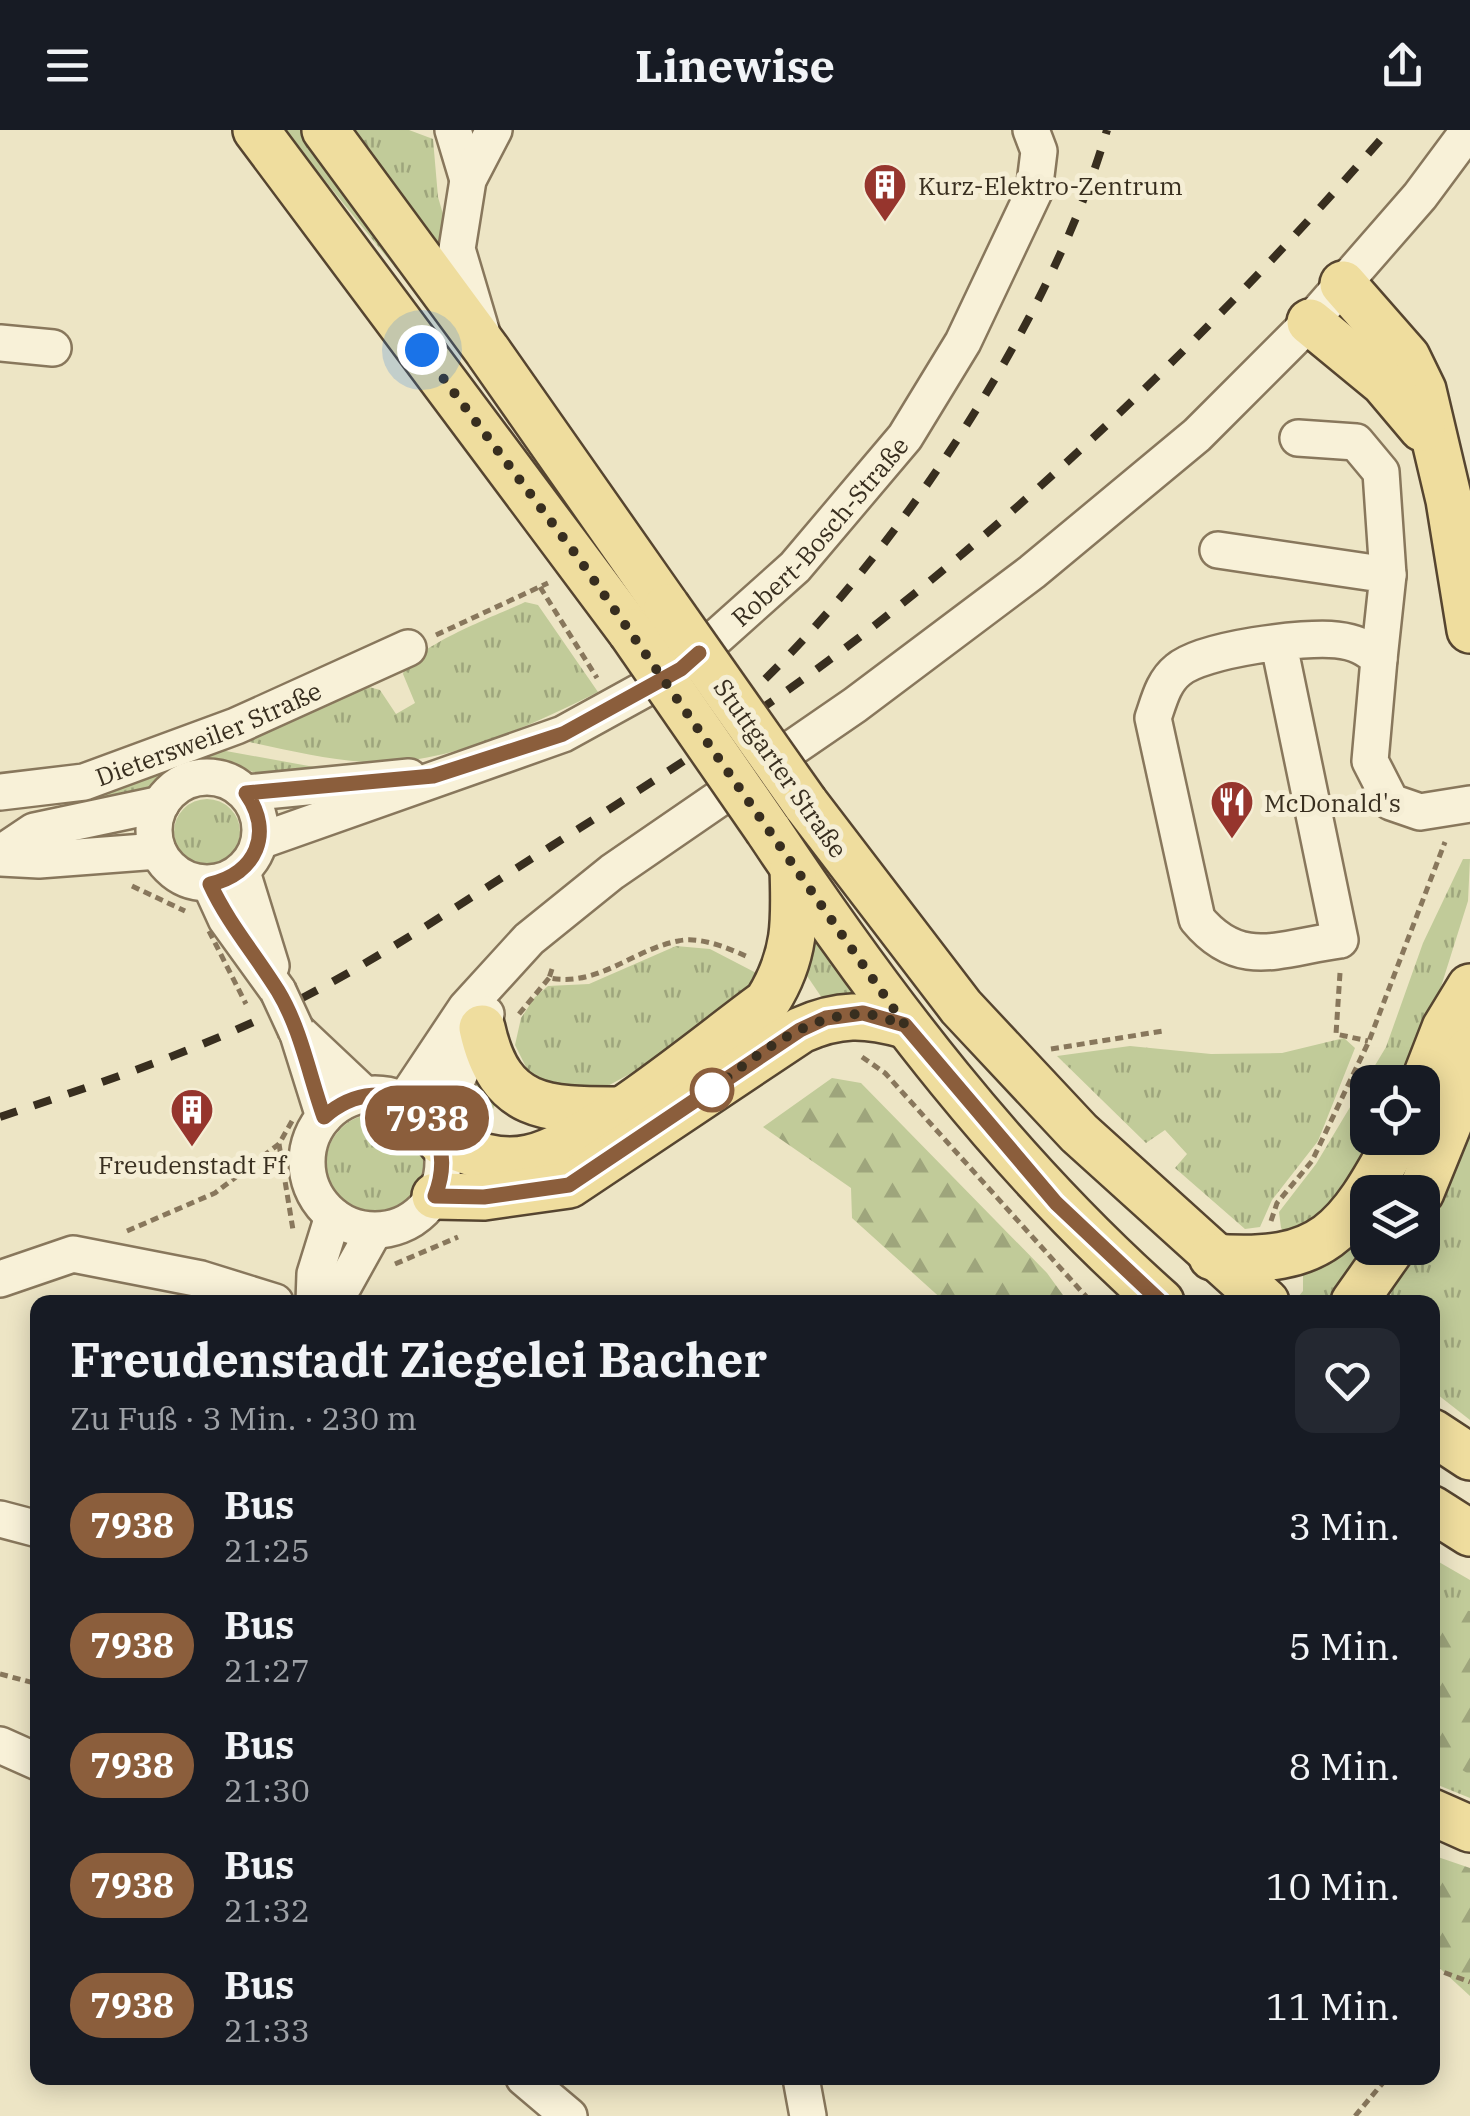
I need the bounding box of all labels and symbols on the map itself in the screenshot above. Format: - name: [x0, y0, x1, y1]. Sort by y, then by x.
- building icon: Kurz-Elektro-Zentrum: [862, 162, 908, 223]
- place label: Kurz-Elektro-Zentrum: [918, 169, 1183, 202]
- your location: [397, 325, 447, 375]
- street label: Robert-Bosch-Straße: [724, 429, 915, 633]
- street label: Stuttgarter Straße: [707, 672, 855, 864]
- street label: Dietersweiler Straße: [91, 673, 326, 793]
- restaurant icon: McDonald's: [1209, 779, 1255, 840]
- place label: McDonald's: [1264, 786, 1401, 819]
- unlabelled marker: [691, 1069, 733, 1111]
- line badge: 7938: [357, 1086, 497, 1150]
- building icon: Freudenstadt Ff: [169, 1087, 215, 1148]
- place label: Freudenstadt Ff: [98, 1148, 287, 1181]

